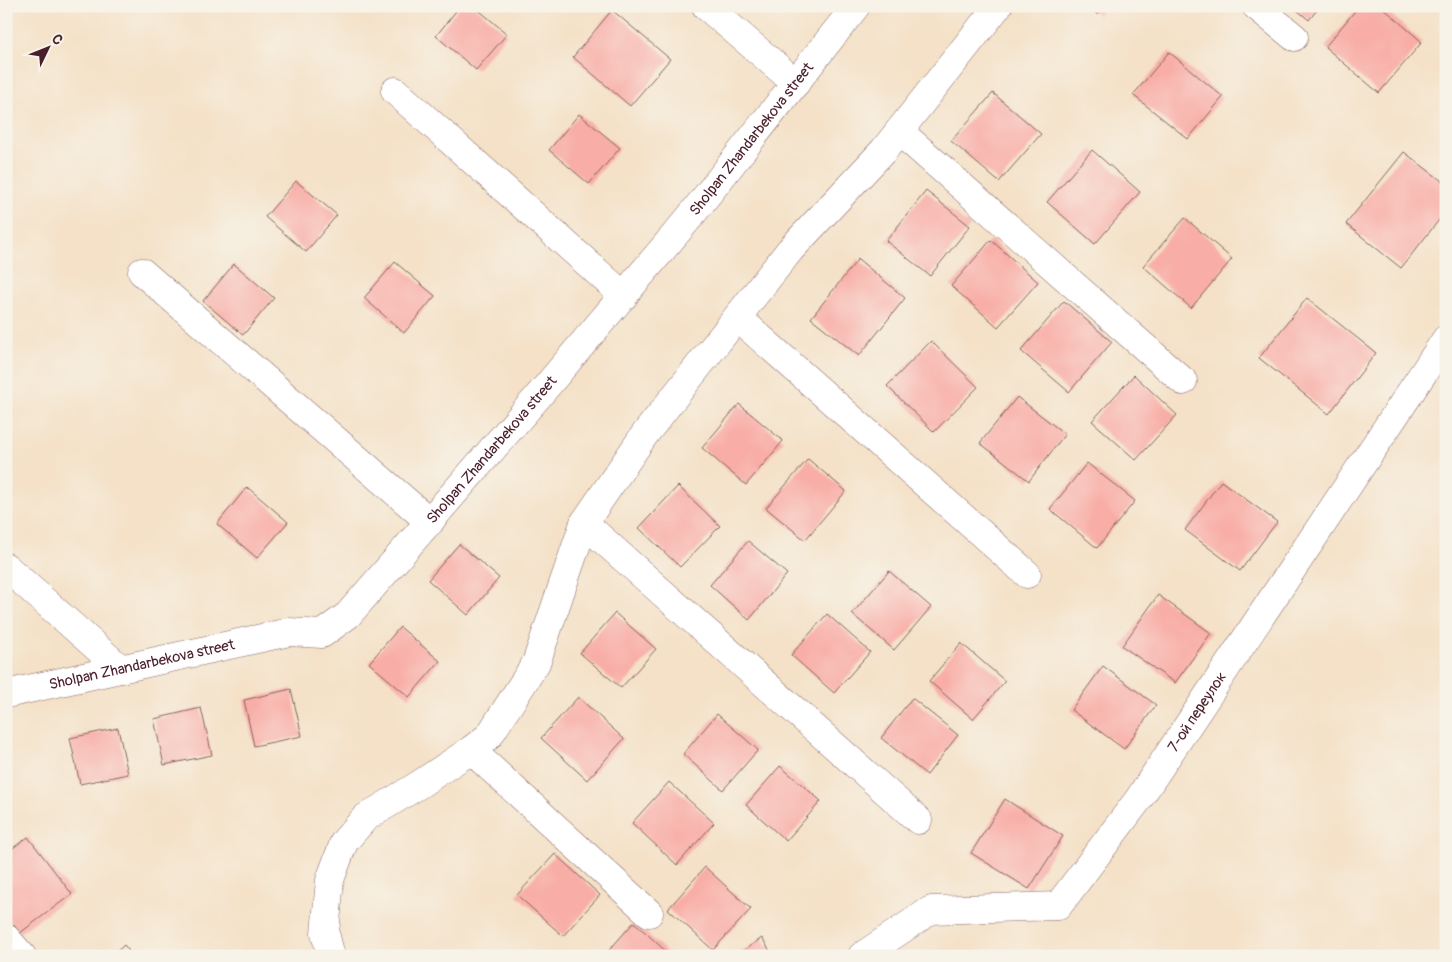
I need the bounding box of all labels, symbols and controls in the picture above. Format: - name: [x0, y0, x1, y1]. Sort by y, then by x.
- north arrow: [22, 22, 72, 72]
- text: С: [48, 31, 67, 49]
- street label: Sholpan Zhandarbekova street: [686, 58, 818, 220]
- street label: Sholpan Zhandarbekova street: [423, 371, 562, 528]
- street label: Sholpan Zhandarbekova street: [47, 635, 237, 694]
- street label: 7-ой переулок: [1164, 668, 1231, 756]

